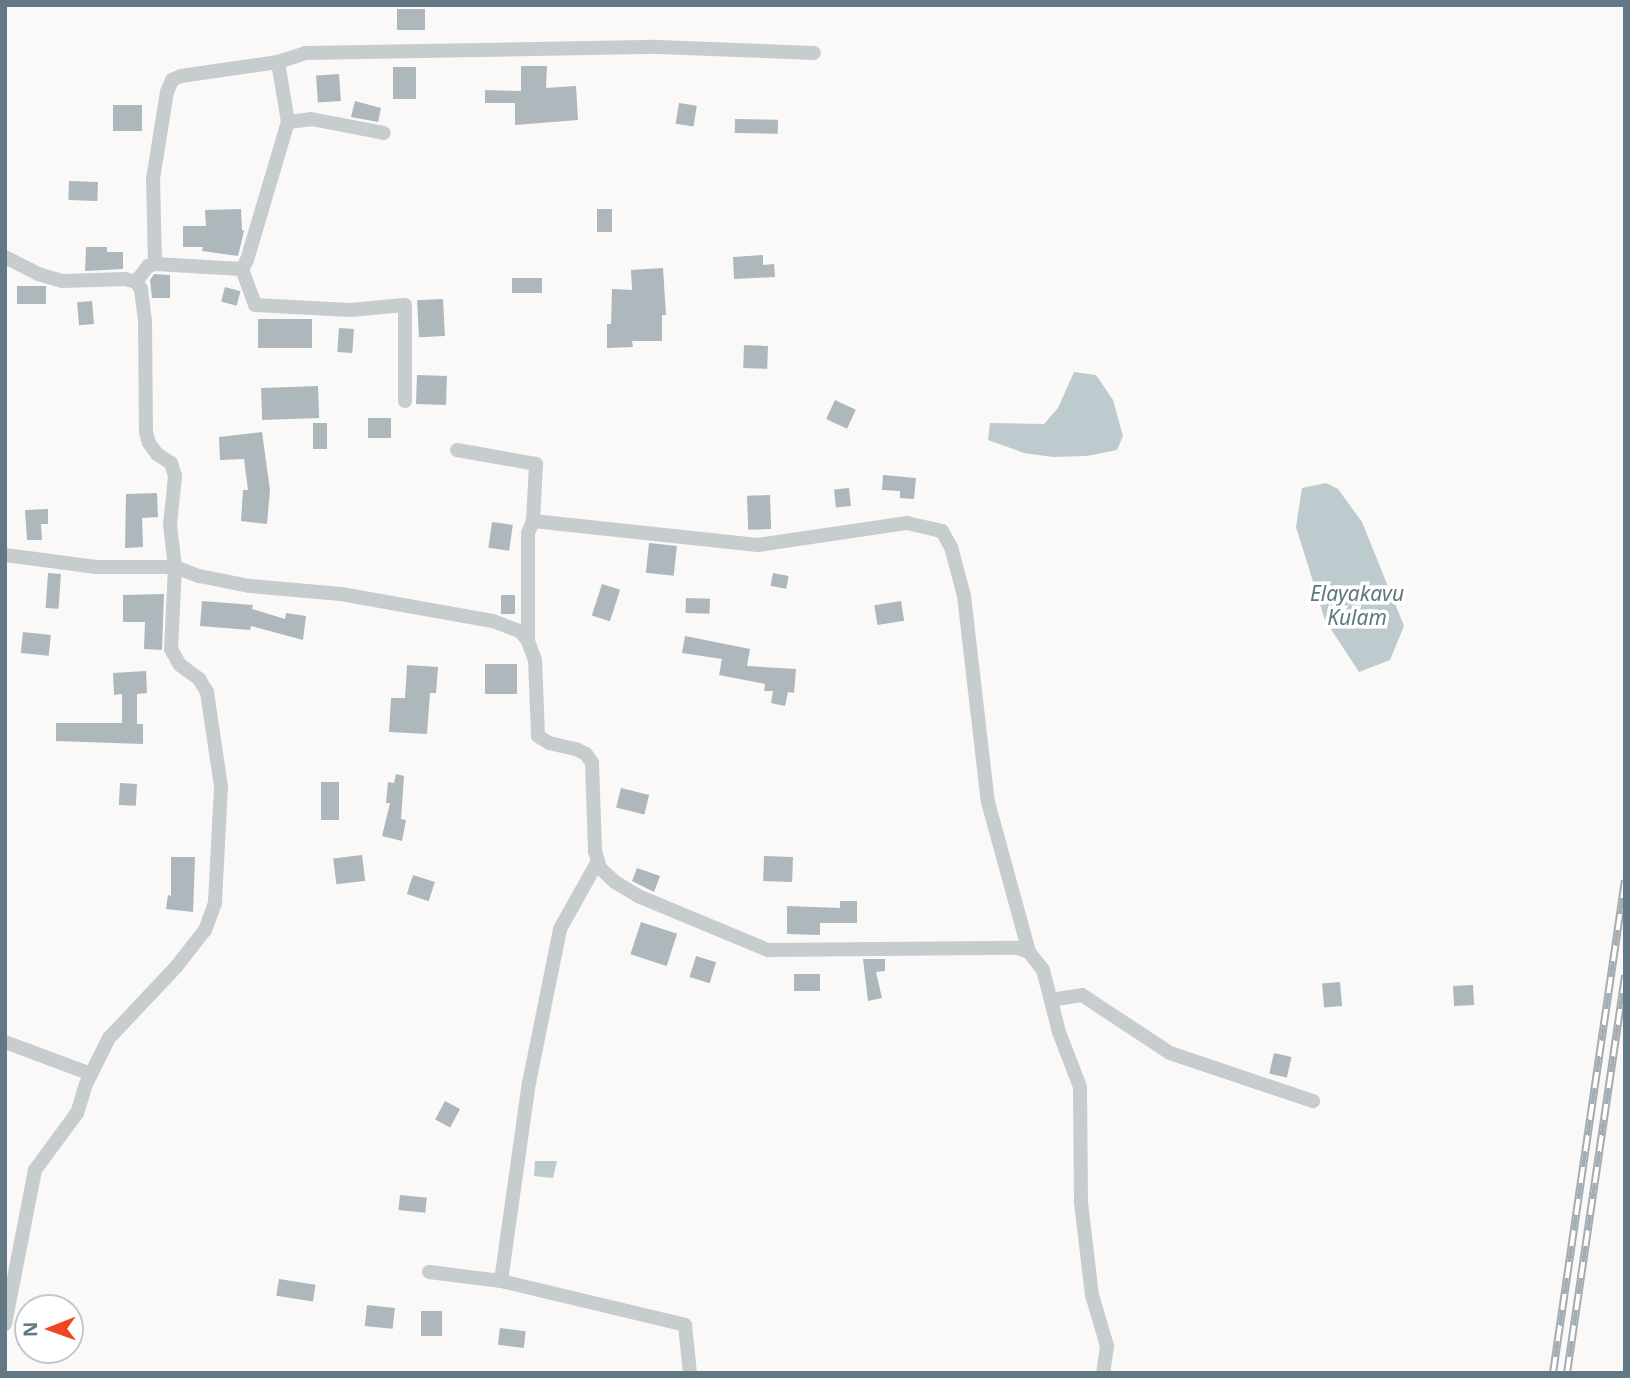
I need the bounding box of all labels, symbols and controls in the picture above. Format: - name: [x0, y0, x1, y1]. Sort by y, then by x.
- water label: Elayakavu Kulam: [1310, 580, 1404, 630]
- north arrow: [14, 1294, 84, 1364]
- text: N: [17, 1321, 43, 1337]

